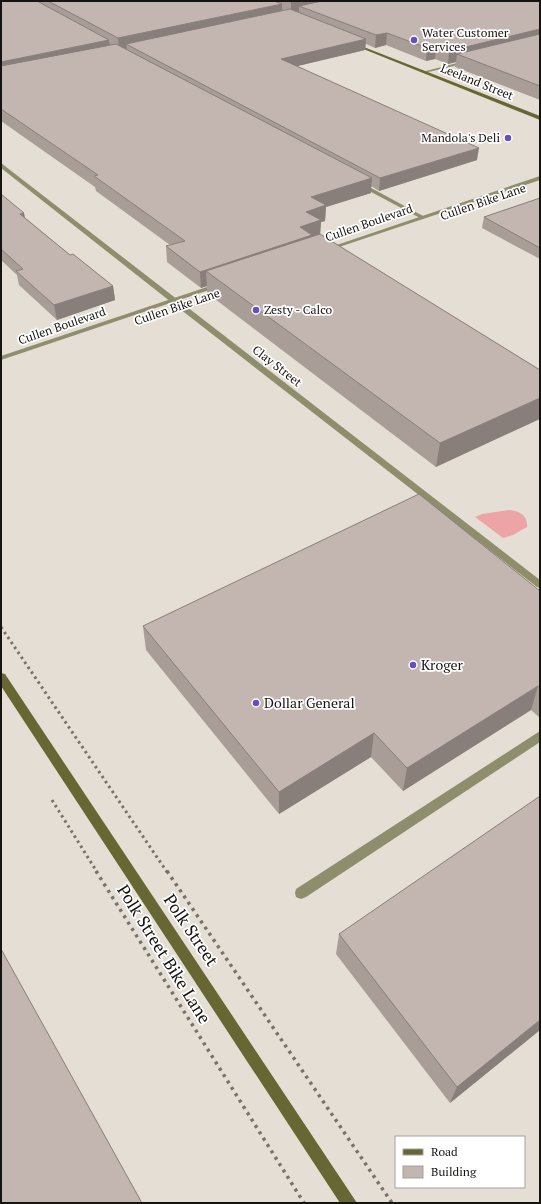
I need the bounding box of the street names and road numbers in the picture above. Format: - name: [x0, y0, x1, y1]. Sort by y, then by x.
- street label: Leeland Street: [439, 60, 516, 103]
- street label: Cullen Bike Lane: [438, 180, 528, 223]
- street label: Cullen Boulevard: [323, 200, 415, 245]
- street label: Cullen Bike Lane: [132, 285, 222, 328]
- street label: Cullen Boulevard: [16, 303, 108, 348]
- street label: Clay Street: [250, 342, 305, 390]
- street label: Polk Street Bike Lane: [112, 880, 217, 1028]
- street label: Polk Street: [159, 889, 224, 971]

